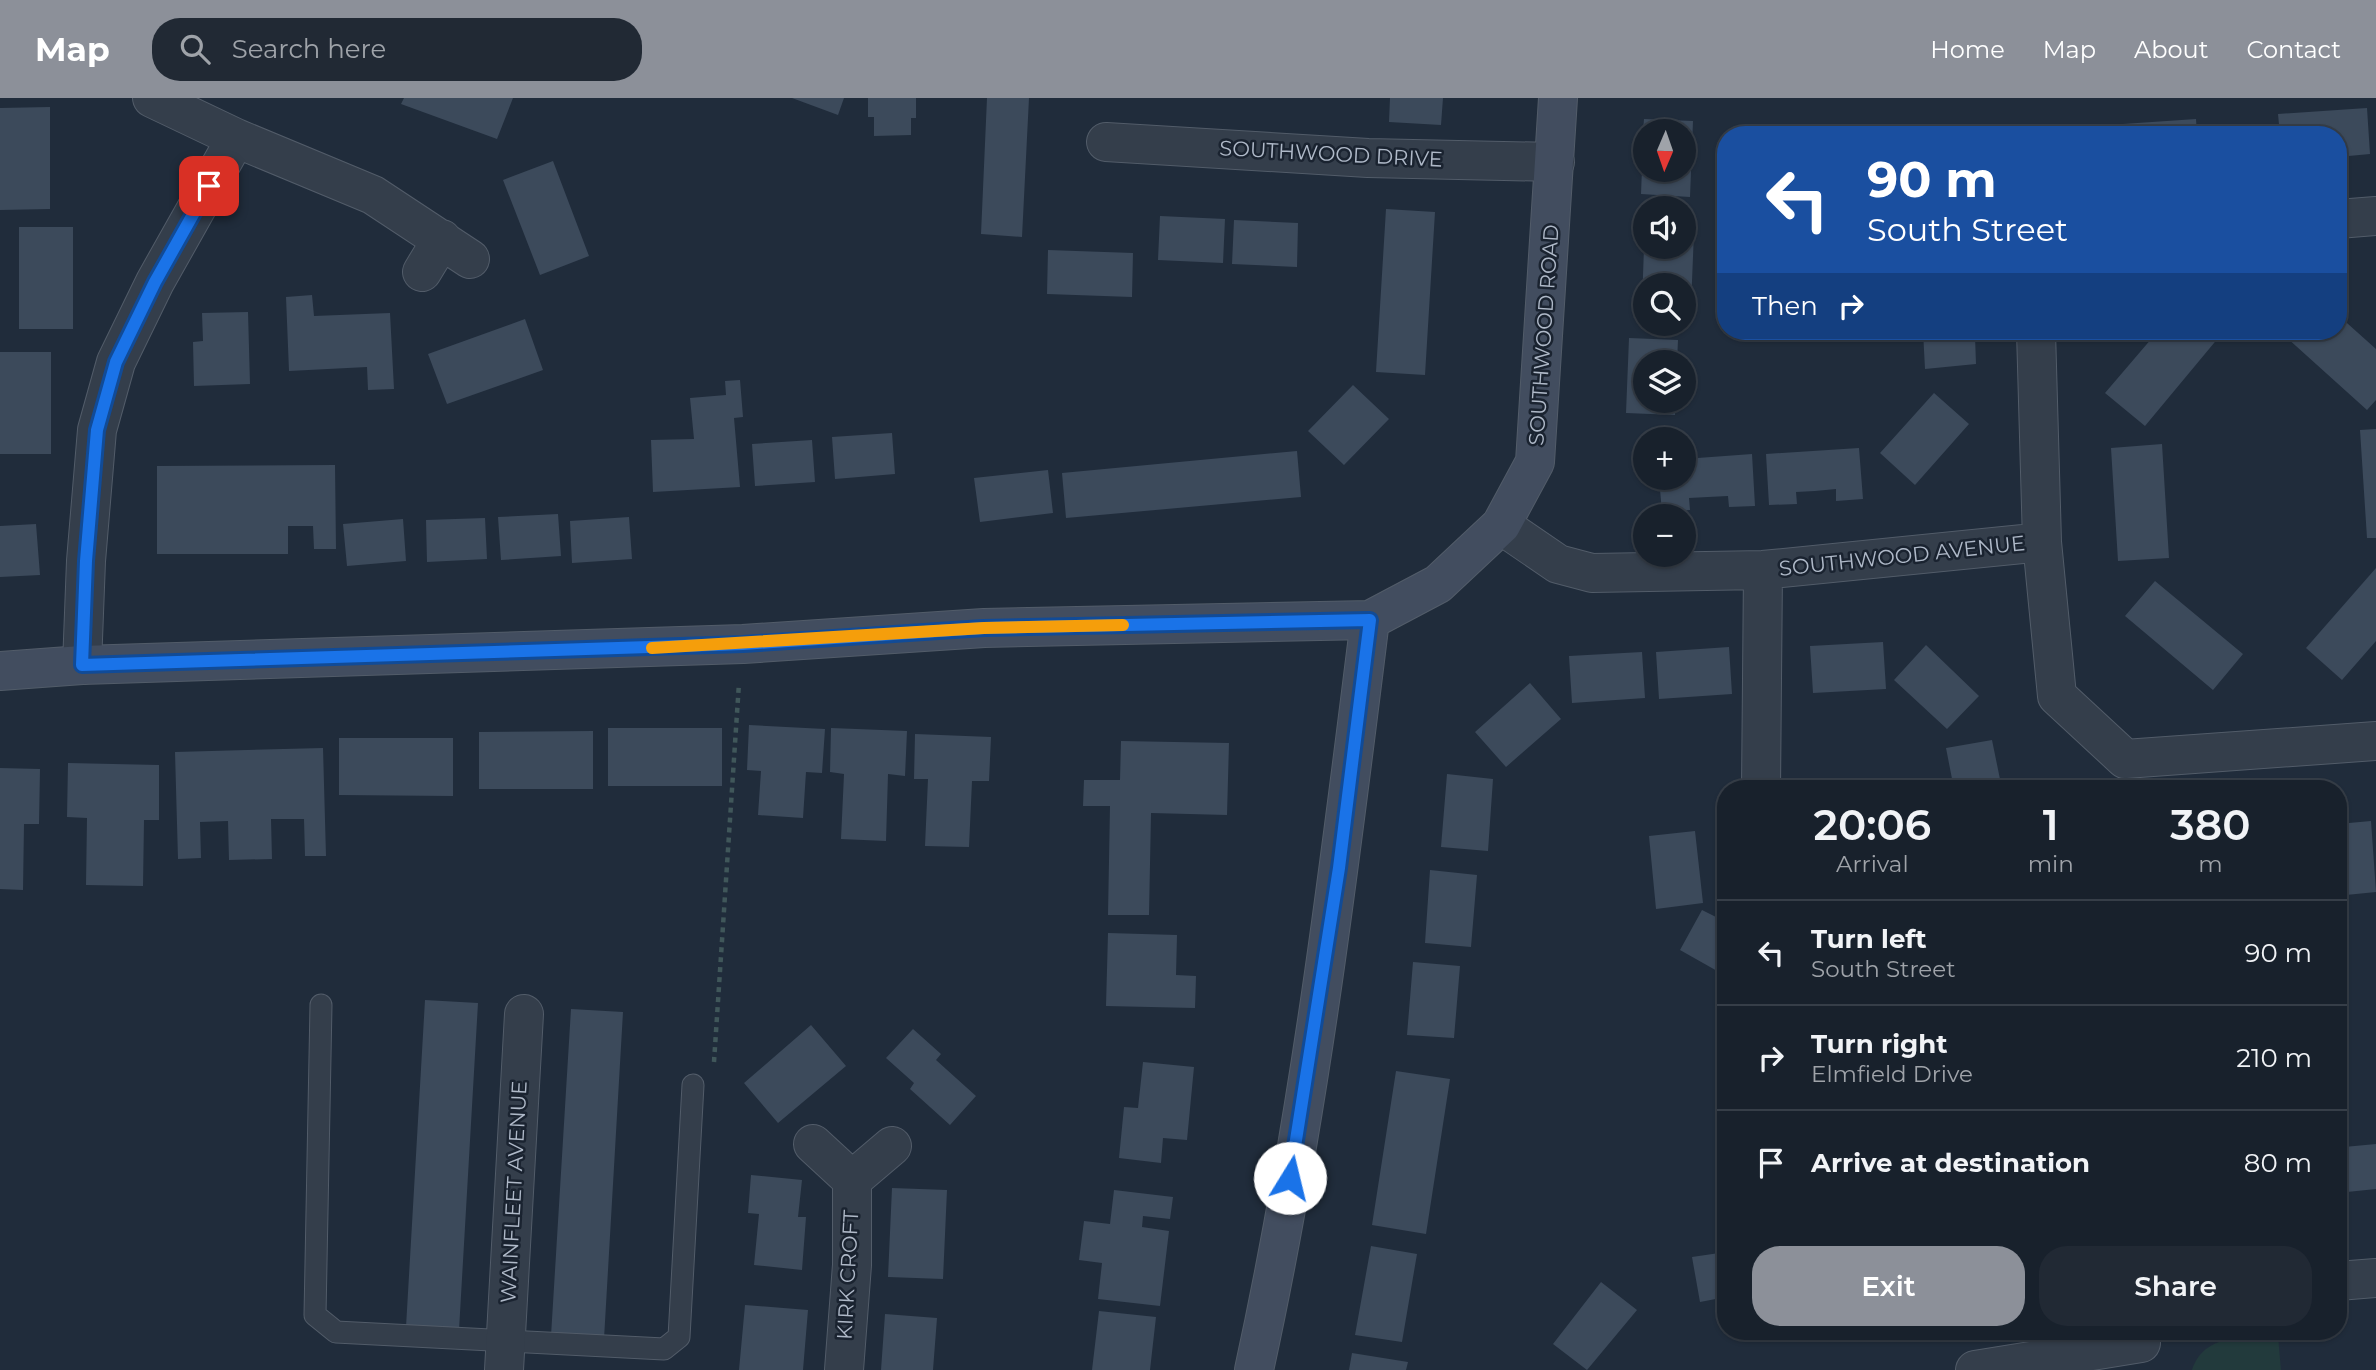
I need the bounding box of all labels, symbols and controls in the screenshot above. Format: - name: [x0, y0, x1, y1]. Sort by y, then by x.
- search box: [152, 18, 642, 81]
- text: Map: [35, 29, 110, 69]
- icon: search: [176, 30, 214, 68]
- text: Search here: [232, 33, 386, 65]
- text: Home: [1930, 35, 2005, 64]
- text: Map: [2043, 35, 2096, 64]
- text: About: [2134, 35, 2208, 64]
- text: Contact: [2246, 35, 2341, 64]
- north arrow: [1633, 119, 1696, 182]
- map controls: [1633, 119, 1696, 567]
- street label: SOUTHWOOD DRIVE: [1219, 135, 1443, 172]
- text: 90 m: [1867, 150, 1997, 209]
- icon: left: [1752, 154, 1843, 245]
- pin: [179, 156, 239, 216]
- icon: arrive: [190, 167, 228, 205]
- button: sound: [1633, 196, 1696, 259]
- text: South Street: [1867, 210, 2068, 249]
- street label: SOUTHWOOD ROAD: [1523, 224, 1564, 446]
- button: search: [1633, 273, 1696, 336]
- icon: right: [1832, 287, 1870, 325]
- text: Then: [1752, 290, 1818, 322]
- button: layers: [1633, 350, 1696, 413]
- button: +: [1633, 427, 1696, 490]
- button: −: [1633, 504, 1696, 567]
- street label: SOUTHWOOD AVENUE: [1778, 530, 2026, 581]
- text: 20:06: [1814, 799, 1931, 851]
- text: 1: [2043, 799, 2059, 851]
- text: 380: [2170, 799, 2250, 851]
- text: Arrival: [1836, 850, 1909, 878]
- text: min: [2028, 850, 2074, 878]
- text: m: [2198, 850, 2223, 878]
- text: Turn left: [1811, 923, 1927, 955]
- icon: left: [1752, 934, 1790, 972]
- text: 90 m: [2245, 937, 2312, 969]
- text: South Street: [1811, 955, 1955, 983]
- text: Turn right: [1811, 1028, 1947, 1060]
- icon: right: [1752, 1039, 1790, 1077]
- text: 210 m: [2236, 1042, 2312, 1074]
- text: Elmfield Drive: [1811, 1060, 1973, 1088]
- street label: WAINFLEET AVENUE: [495, 1080, 532, 1304]
- position arrow: [1253, 1141, 1327, 1215]
- icon: arrive: [1752, 1144, 1790, 1182]
- text: Arrive at destination: [1811, 1147, 2090, 1179]
- text: 80 m: [2244, 1147, 2312, 1179]
- street label: KIRK CROFT: [832, 1209, 863, 1341]
- button: Exit: [1752, 1246, 2025, 1326]
- button: Share: [2039, 1246, 2312, 1326]

